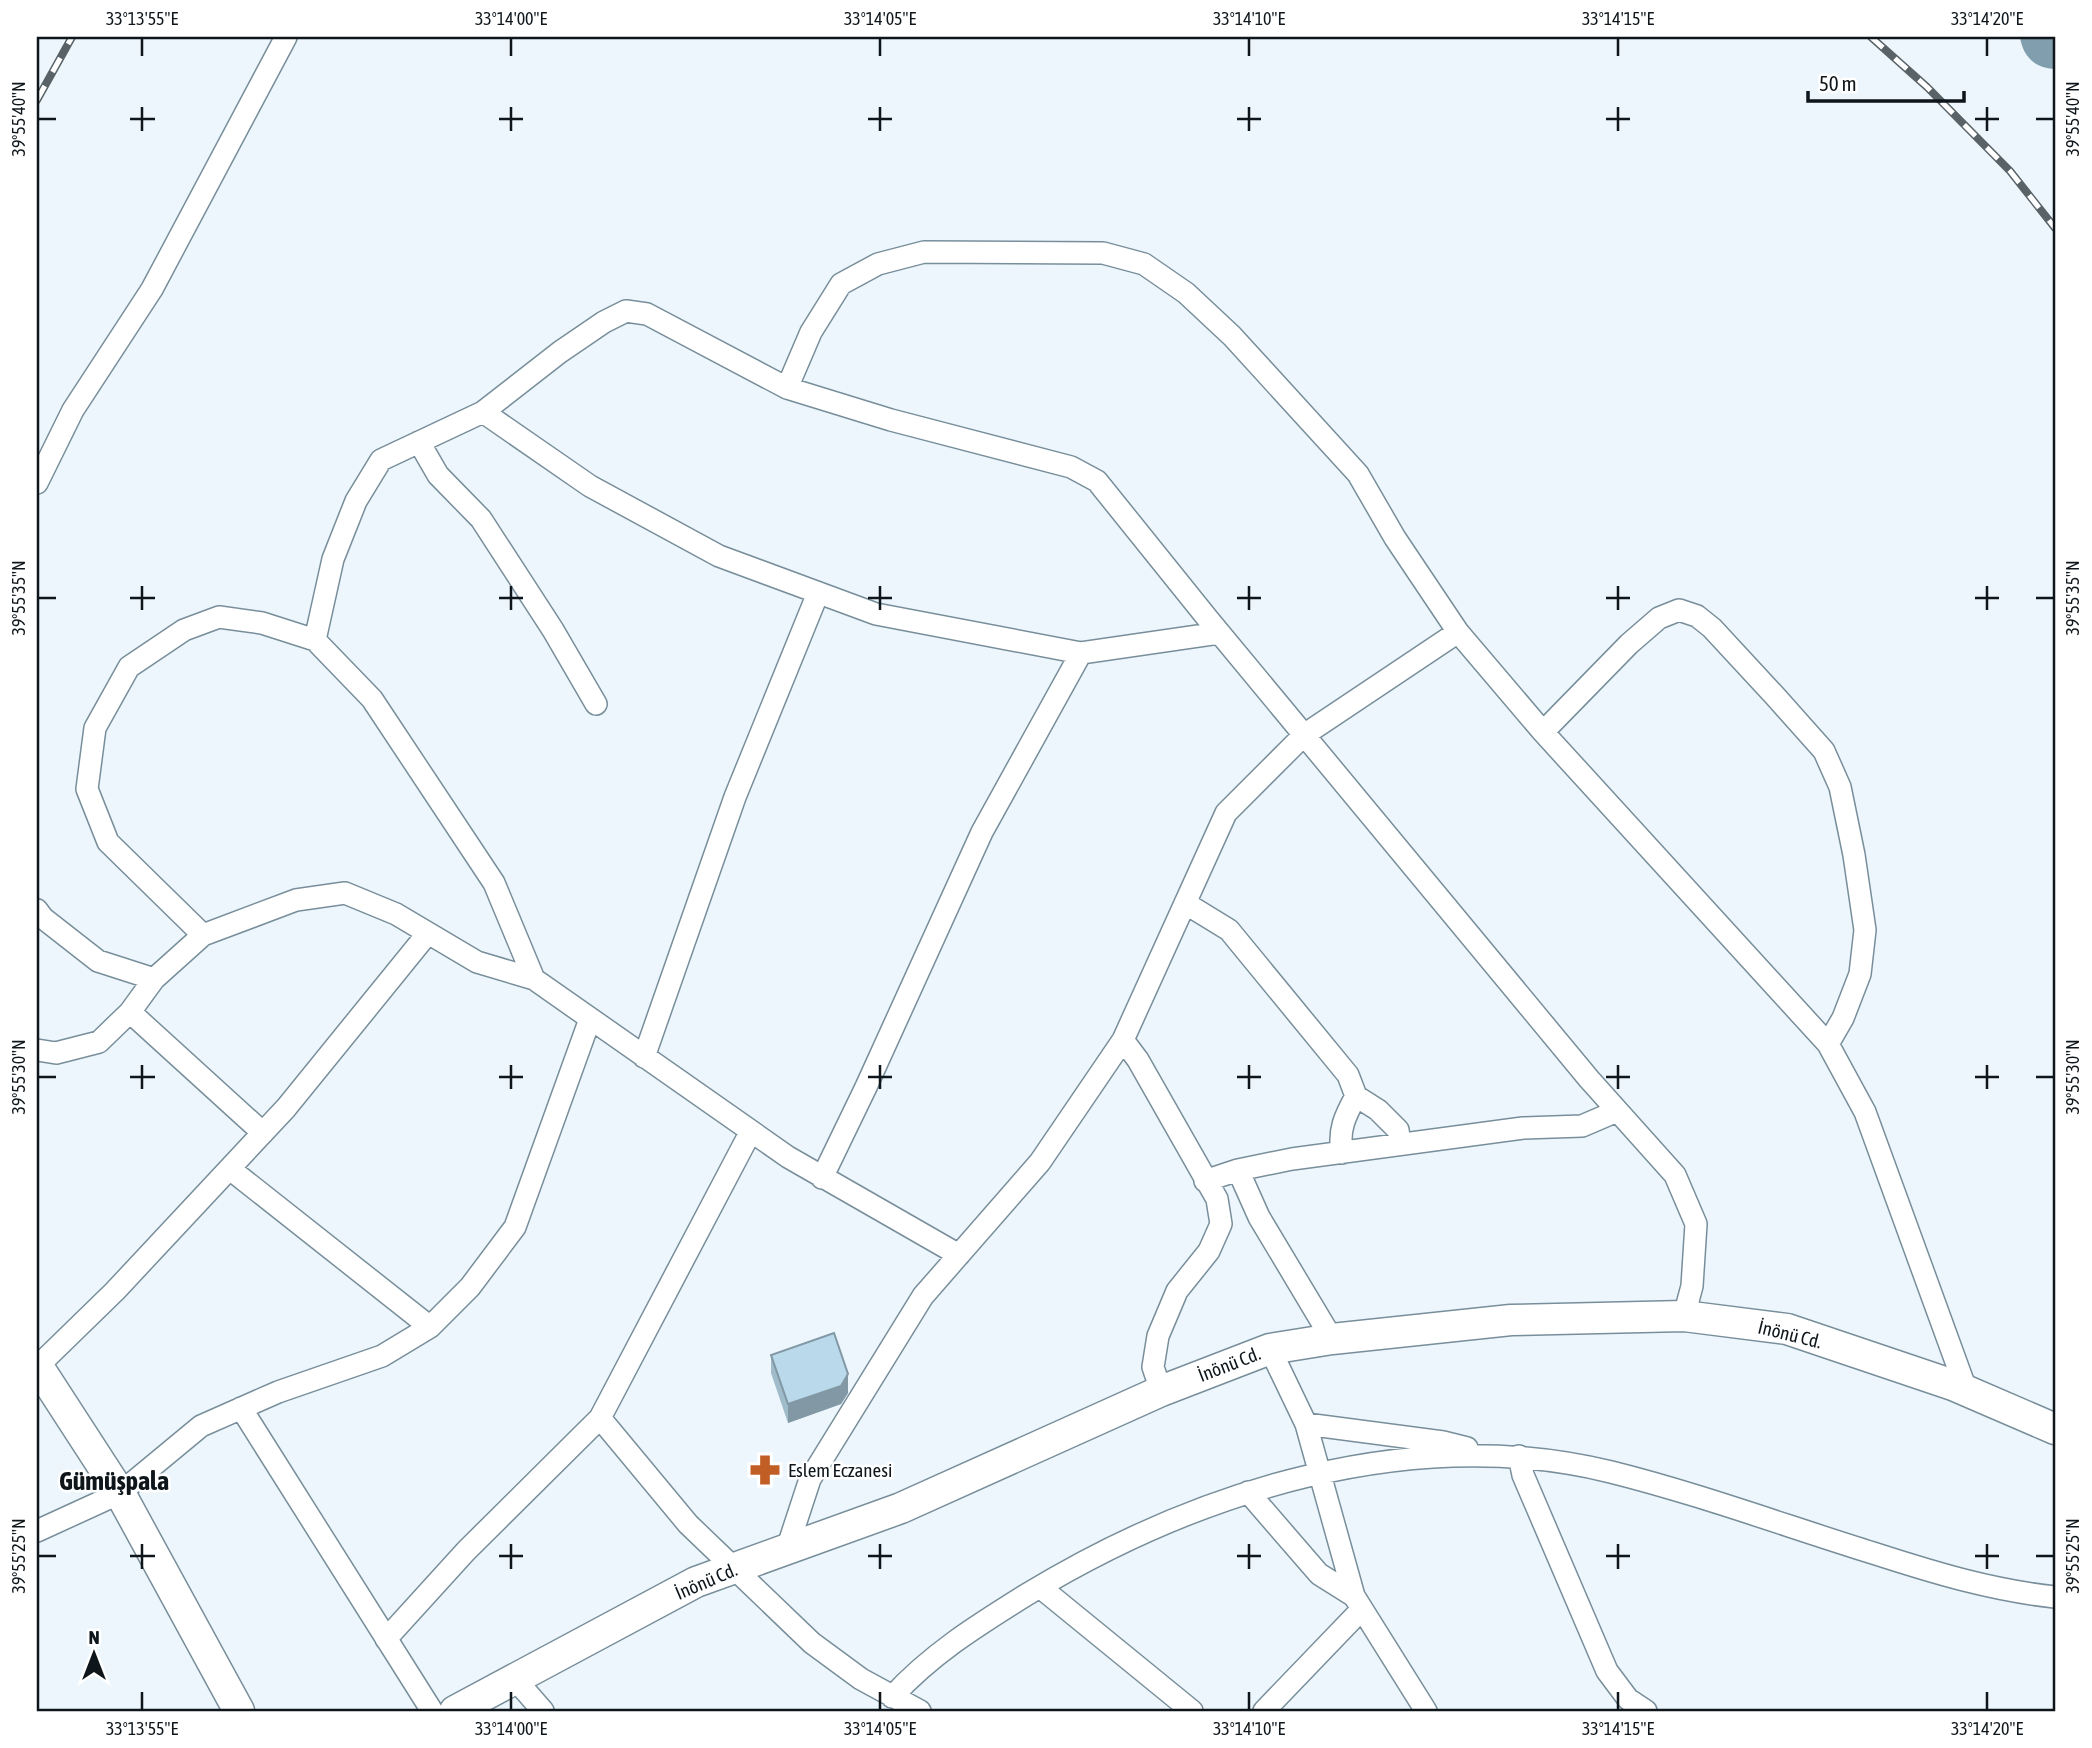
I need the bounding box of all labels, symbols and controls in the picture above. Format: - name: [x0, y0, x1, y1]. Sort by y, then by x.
- text: 33°13'55"E: [106, 8, 178, 29]
- text: 33°14'00"E: [475, 8, 547, 29]
- text: 33°14'05"E: [844, 8, 916, 29]
- text: 33°14'10"E: [1213, 8, 1285, 29]
- text: 33°14'15"E: [1582, 8, 1654, 29]
- text: 33°14'20"E: [1951, 8, 2023, 29]
- scale bar: [1808, 60, 1964, 104]
- text: 50 m: [1819, 71, 1857, 95]
- text: 39°55'40"N: [8, 81, 29, 157]
- text: 39°55'40"N: [2062, 81, 2083, 157]
- text: 39°55'35"N: [8, 560, 29, 636]
- text: 39°55'35"N: [2062, 560, 2083, 636]
- text: 39°55'30"N: [8, 1039, 29, 1115]
- text: 39°55'30"N: [2062, 1039, 2083, 1115]
- street label: İnönü Cd.: [1756, 1315, 1824, 1353]
- street label: İnönü Cd.: [1195, 1342, 1263, 1386]
- pharmacy icon: Eslem Eczanesi: [748, 1453, 782, 1487]
- place label: Eslem Eczanesi: [788, 1459, 892, 1481]
- district label: Gümüşpala: [59, 1466, 169, 1496]
- text: 39°55'25"N: [8, 1518, 29, 1594]
- text: 39°55'25"N: [2062, 1518, 2083, 1594]
- street label: İnönü Cd.: [672, 1558, 740, 1604]
- north arrow: [60, 1618, 130, 1688]
- text: N: [88, 1626, 100, 1648]
- text: 33°13'55"E: [106, 1718, 178, 1739]
- text: 33°14'00"E: [475, 1718, 547, 1739]
- text: 33°14'05"E: [844, 1718, 916, 1739]
- text: 33°14'10"E: [1213, 1718, 1285, 1739]
- text: 33°14'15"E: [1582, 1718, 1654, 1739]
- text: 33°14'20"E: [1951, 1718, 2023, 1739]

